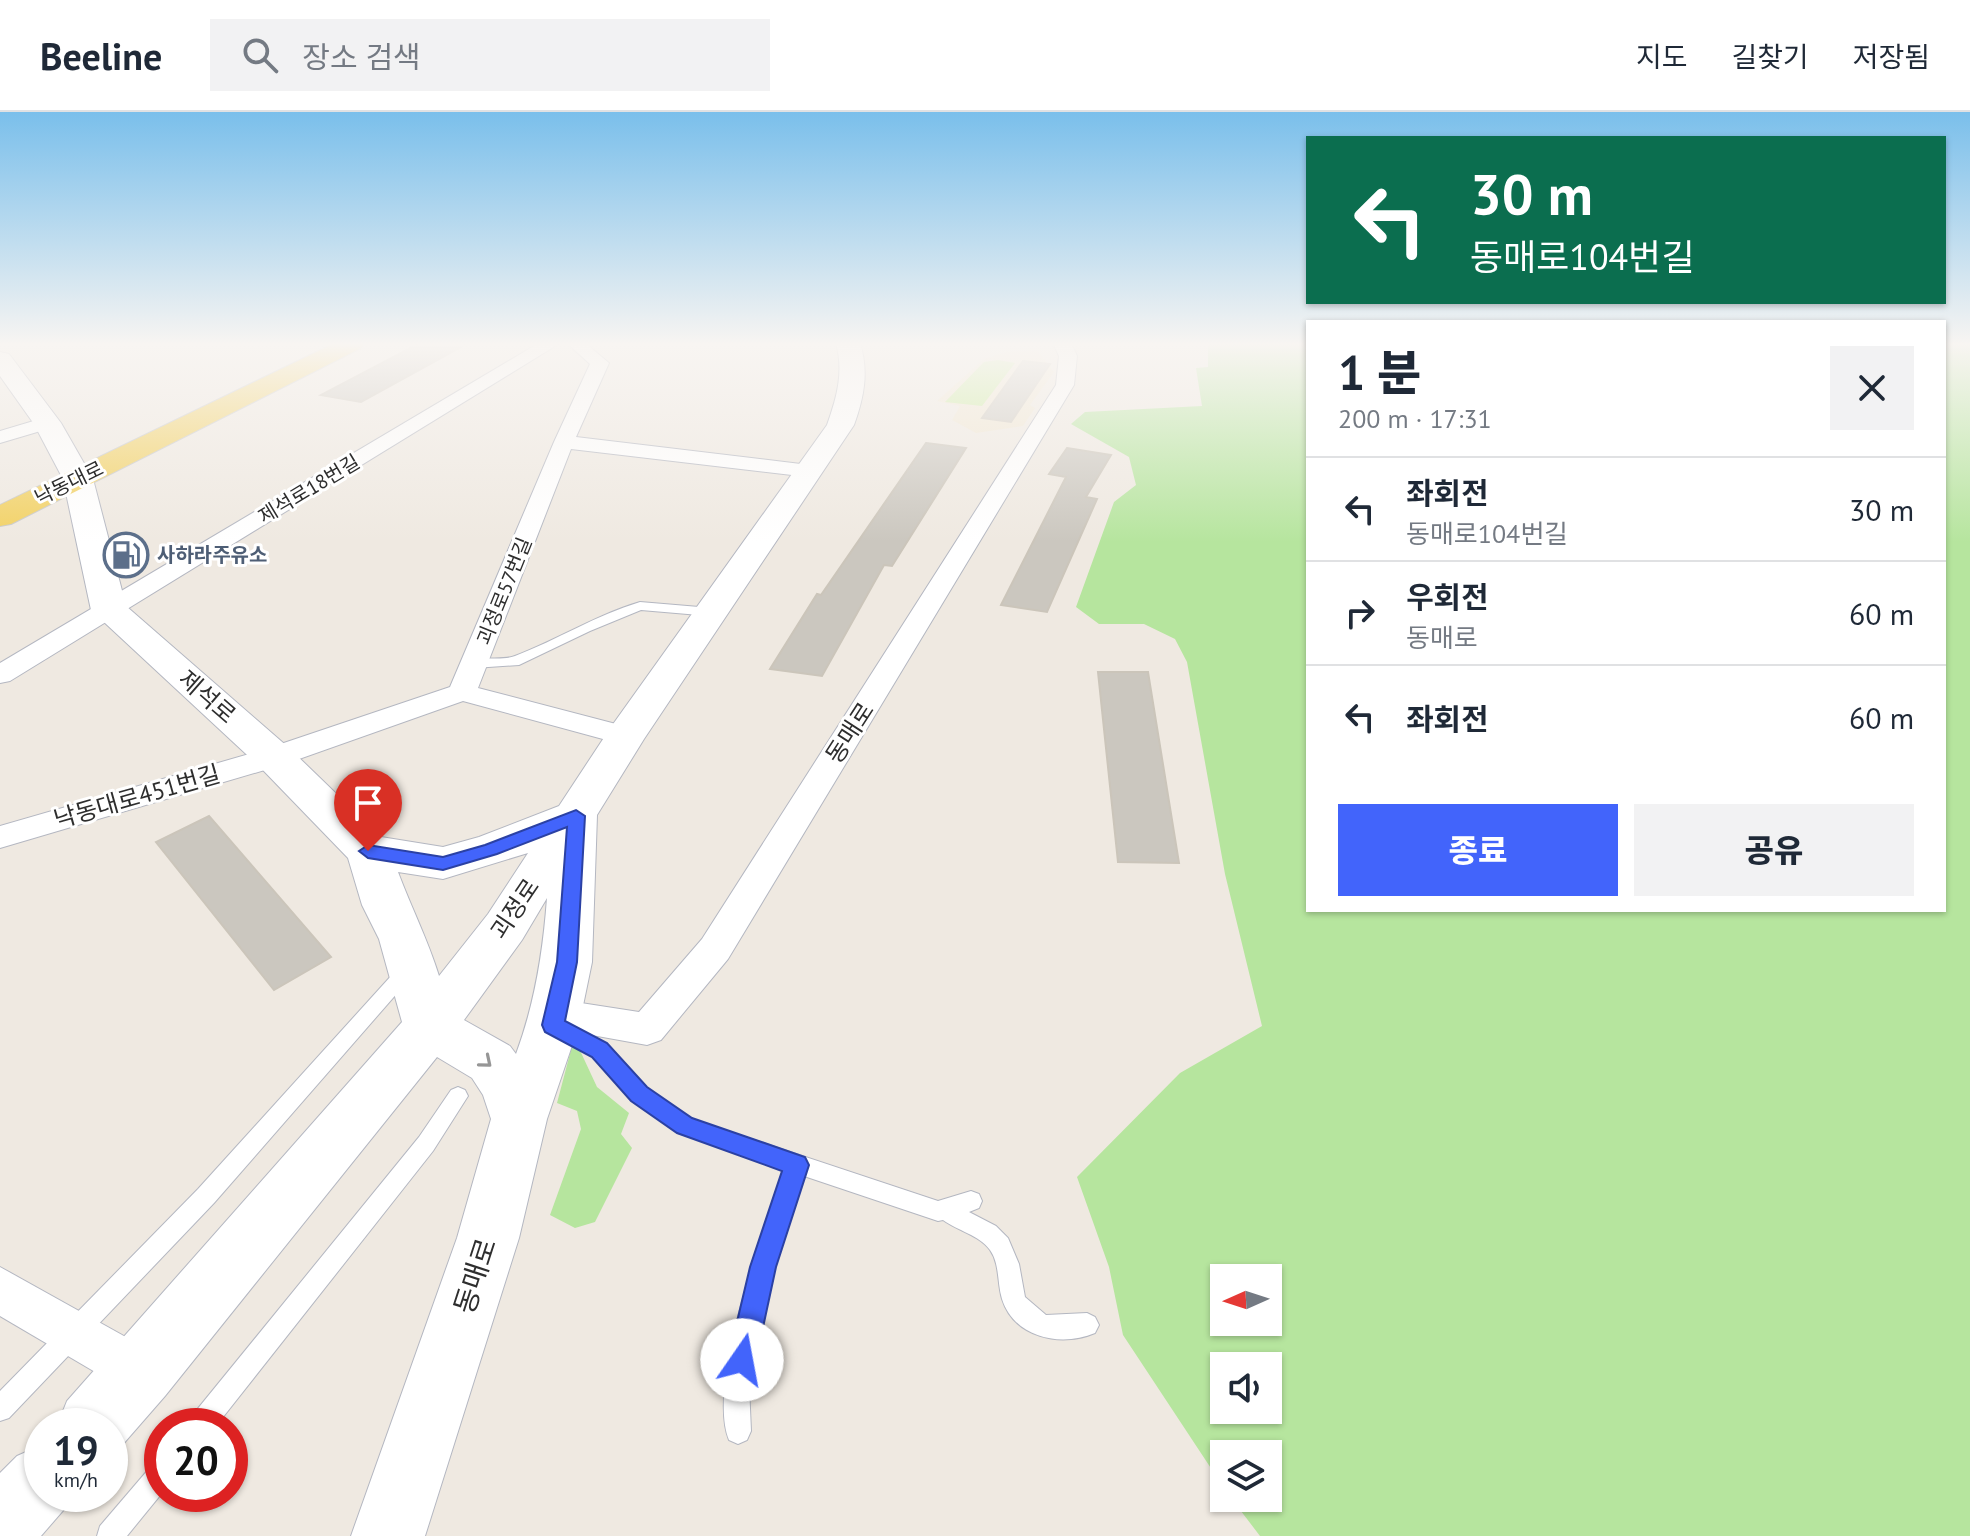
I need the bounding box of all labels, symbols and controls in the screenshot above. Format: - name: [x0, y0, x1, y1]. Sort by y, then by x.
- search box: [210, 19, 770, 91]
- text: Beeline: [40, 31, 162, 80]
- icon: search: [238, 33, 282, 77]
- text: 장소 검색: [302, 37, 421, 76]
- text: 지도: [1636, 38, 1687, 75]
- text: 길찾기: [1731, 38, 1809, 75]
- text: 저장됨: [1853, 38, 1930, 75]
- text: 30 m: [1470, 158, 1593, 230]
- icon: left: [1338, 168, 1442, 272]
- text: 동매로104번길: [1470, 233, 1694, 280]
- text: 1 분: [1338, 341, 1422, 403]
- button: close: [1830, 346, 1914, 430]
- text: 200 m · 17:31: [1338, 402, 1492, 435]
- street label: 제석로18번길: [254, 449, 364, 529]
- street label: 낙동대로: [30, 455, 108, 511]
- text: 좌회전: [1406, 473, 1489, 512]
- icon: left: [1338, 487, 1382, 531]
- text: 30 m: [1849, 490, 1914, 529]
- text: 동매로104번길: [1406, 517, 1568, 550]
- fuel station icon: 사하라주유소: [102, 531, 150, 579]
- street label: 괴정로57번길: [471, 533, 537, 649]
- place label: 사하라주유소: [157, 542, 267, 568]
- text: 우회전: [1406, 577, 1489, 616]
- icon: right: [1338, 591, 1382, 635]
- text: 60 m: [1849, 594, 1914, 633]
- text: 동매로: [1406, 621, 1478, 654]
- street label: 제석로: [172, 663, 242, 730]
- icon: left: [1338, 695, 1382, 739]
- street label: 동매로: [819, 697, 881, 769]
- text: 60 m: [1849, 698, 1914, 737]
- text: 좌회전: [1406, 699, 1489, 738]
- street label: 낙동대로451번길: [50, 758, 224, 835]
- pin: [334, 769, 402, 851]
- icon: arrive: [346, 781, 390, 825]
- button: 종료: [1338, 804, 1618, 896]
- button: 공유: [1634, 804, 1914, 896]
- street label: 괴정로: [483, 873, 546, 945]
- one-way arrow: [477, 1052, 492, 1067]
- street label: 동매로: [445, 1233, 504, 1318]
- north arrow: [1210, 1264, 1282, 1336]
- map controls: [1210, 1264, 1282, 1512]
- position arrow: [700, 1318, 784, 1402]
- button: sound: [1210, 1352, 1282, 1424]
- speed limit sign: 20: [144, 1408, 248, 1512]
- text: 19: [53, 1424, 99, 1476]
- button: layers: [1210, 1440, 1282, 1512]
- text: km/h: [54, 1467, 98, 1493]

